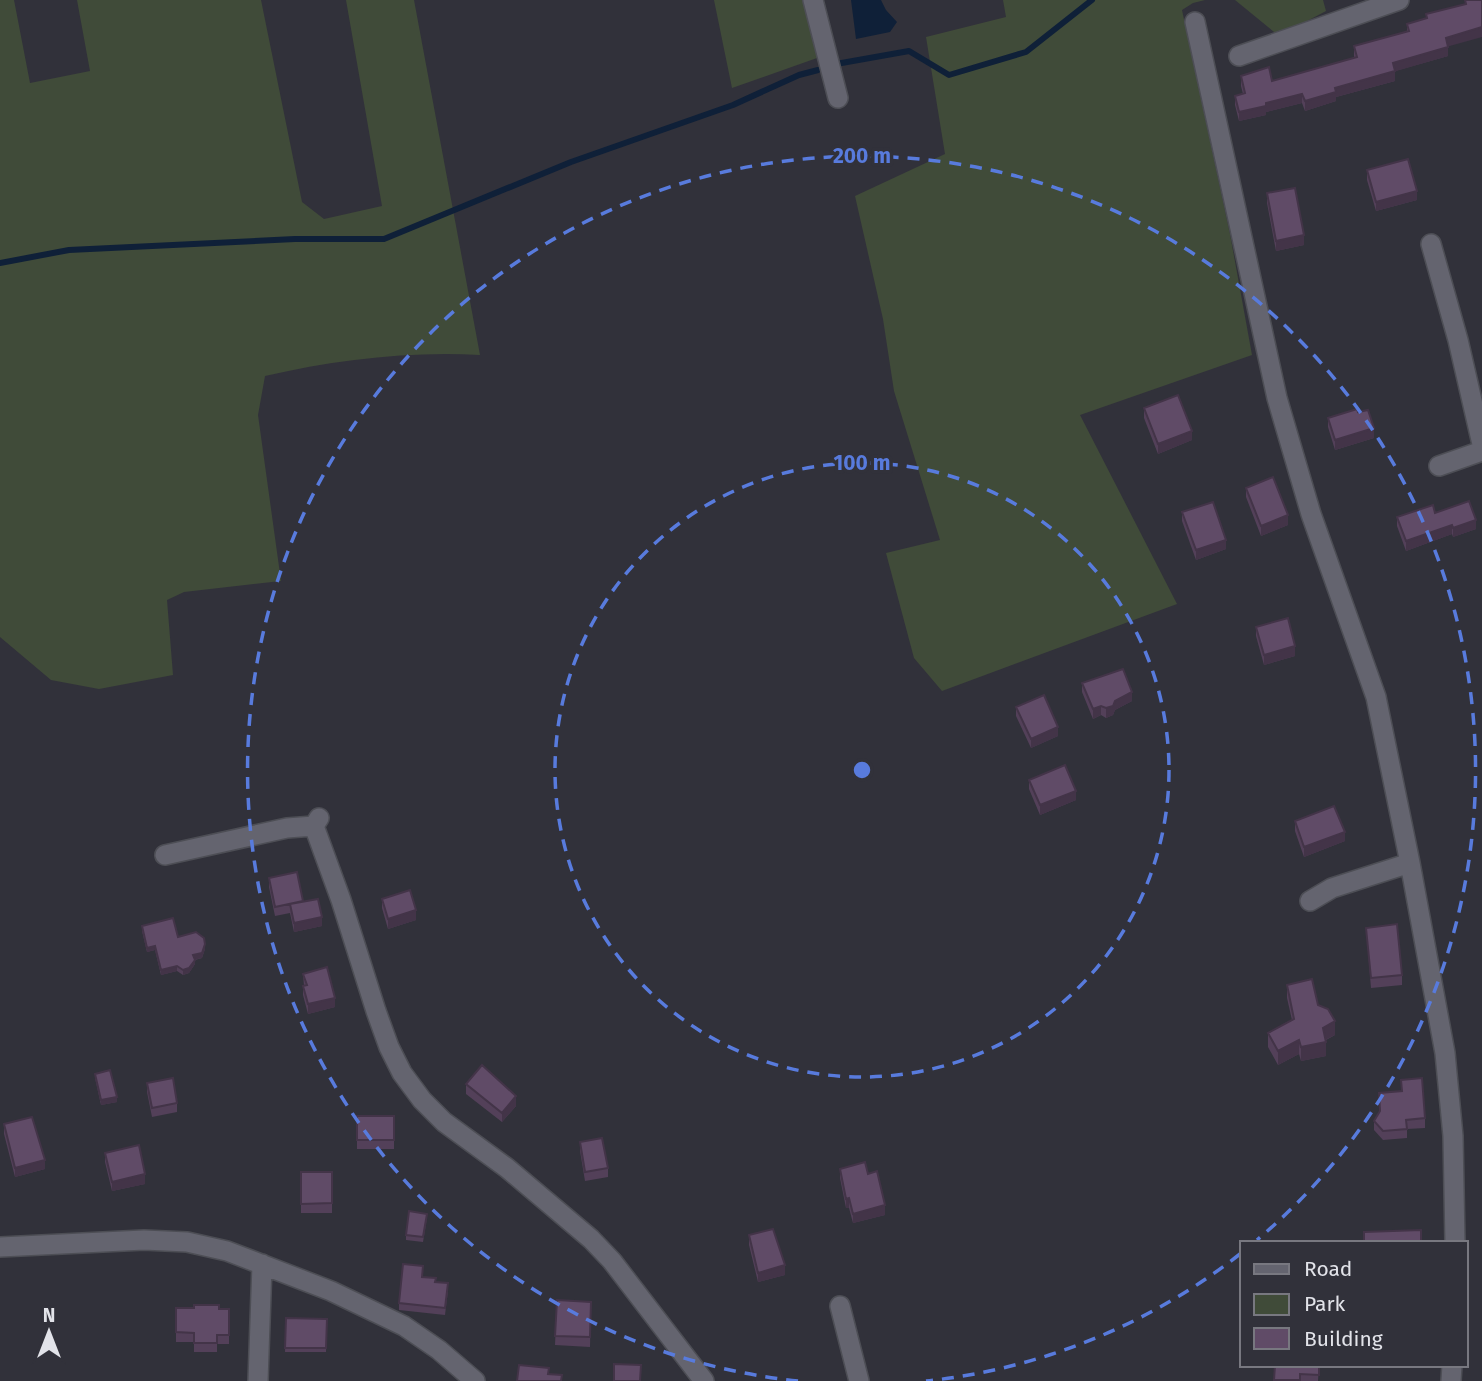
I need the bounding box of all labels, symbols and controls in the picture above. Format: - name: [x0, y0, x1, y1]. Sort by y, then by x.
- text: 200 m: [833, 143, 891, 169]
- text: 100 m: [833, 450, 891, 476]
- centre of rings: [850, 758, 874, 782]
- legend: [1240, 1241, 1468, 1367]
- text: Road: [1304, 1256, 1352, 1282]
- text: Park: [1304, 1291, 1346, 1317]
- north arrow: [14, 1297, 84, 1367]
- text: N: [43, 1304, 55, 1327]
- text: Building: [1304, 1326, 1383, 1352]

